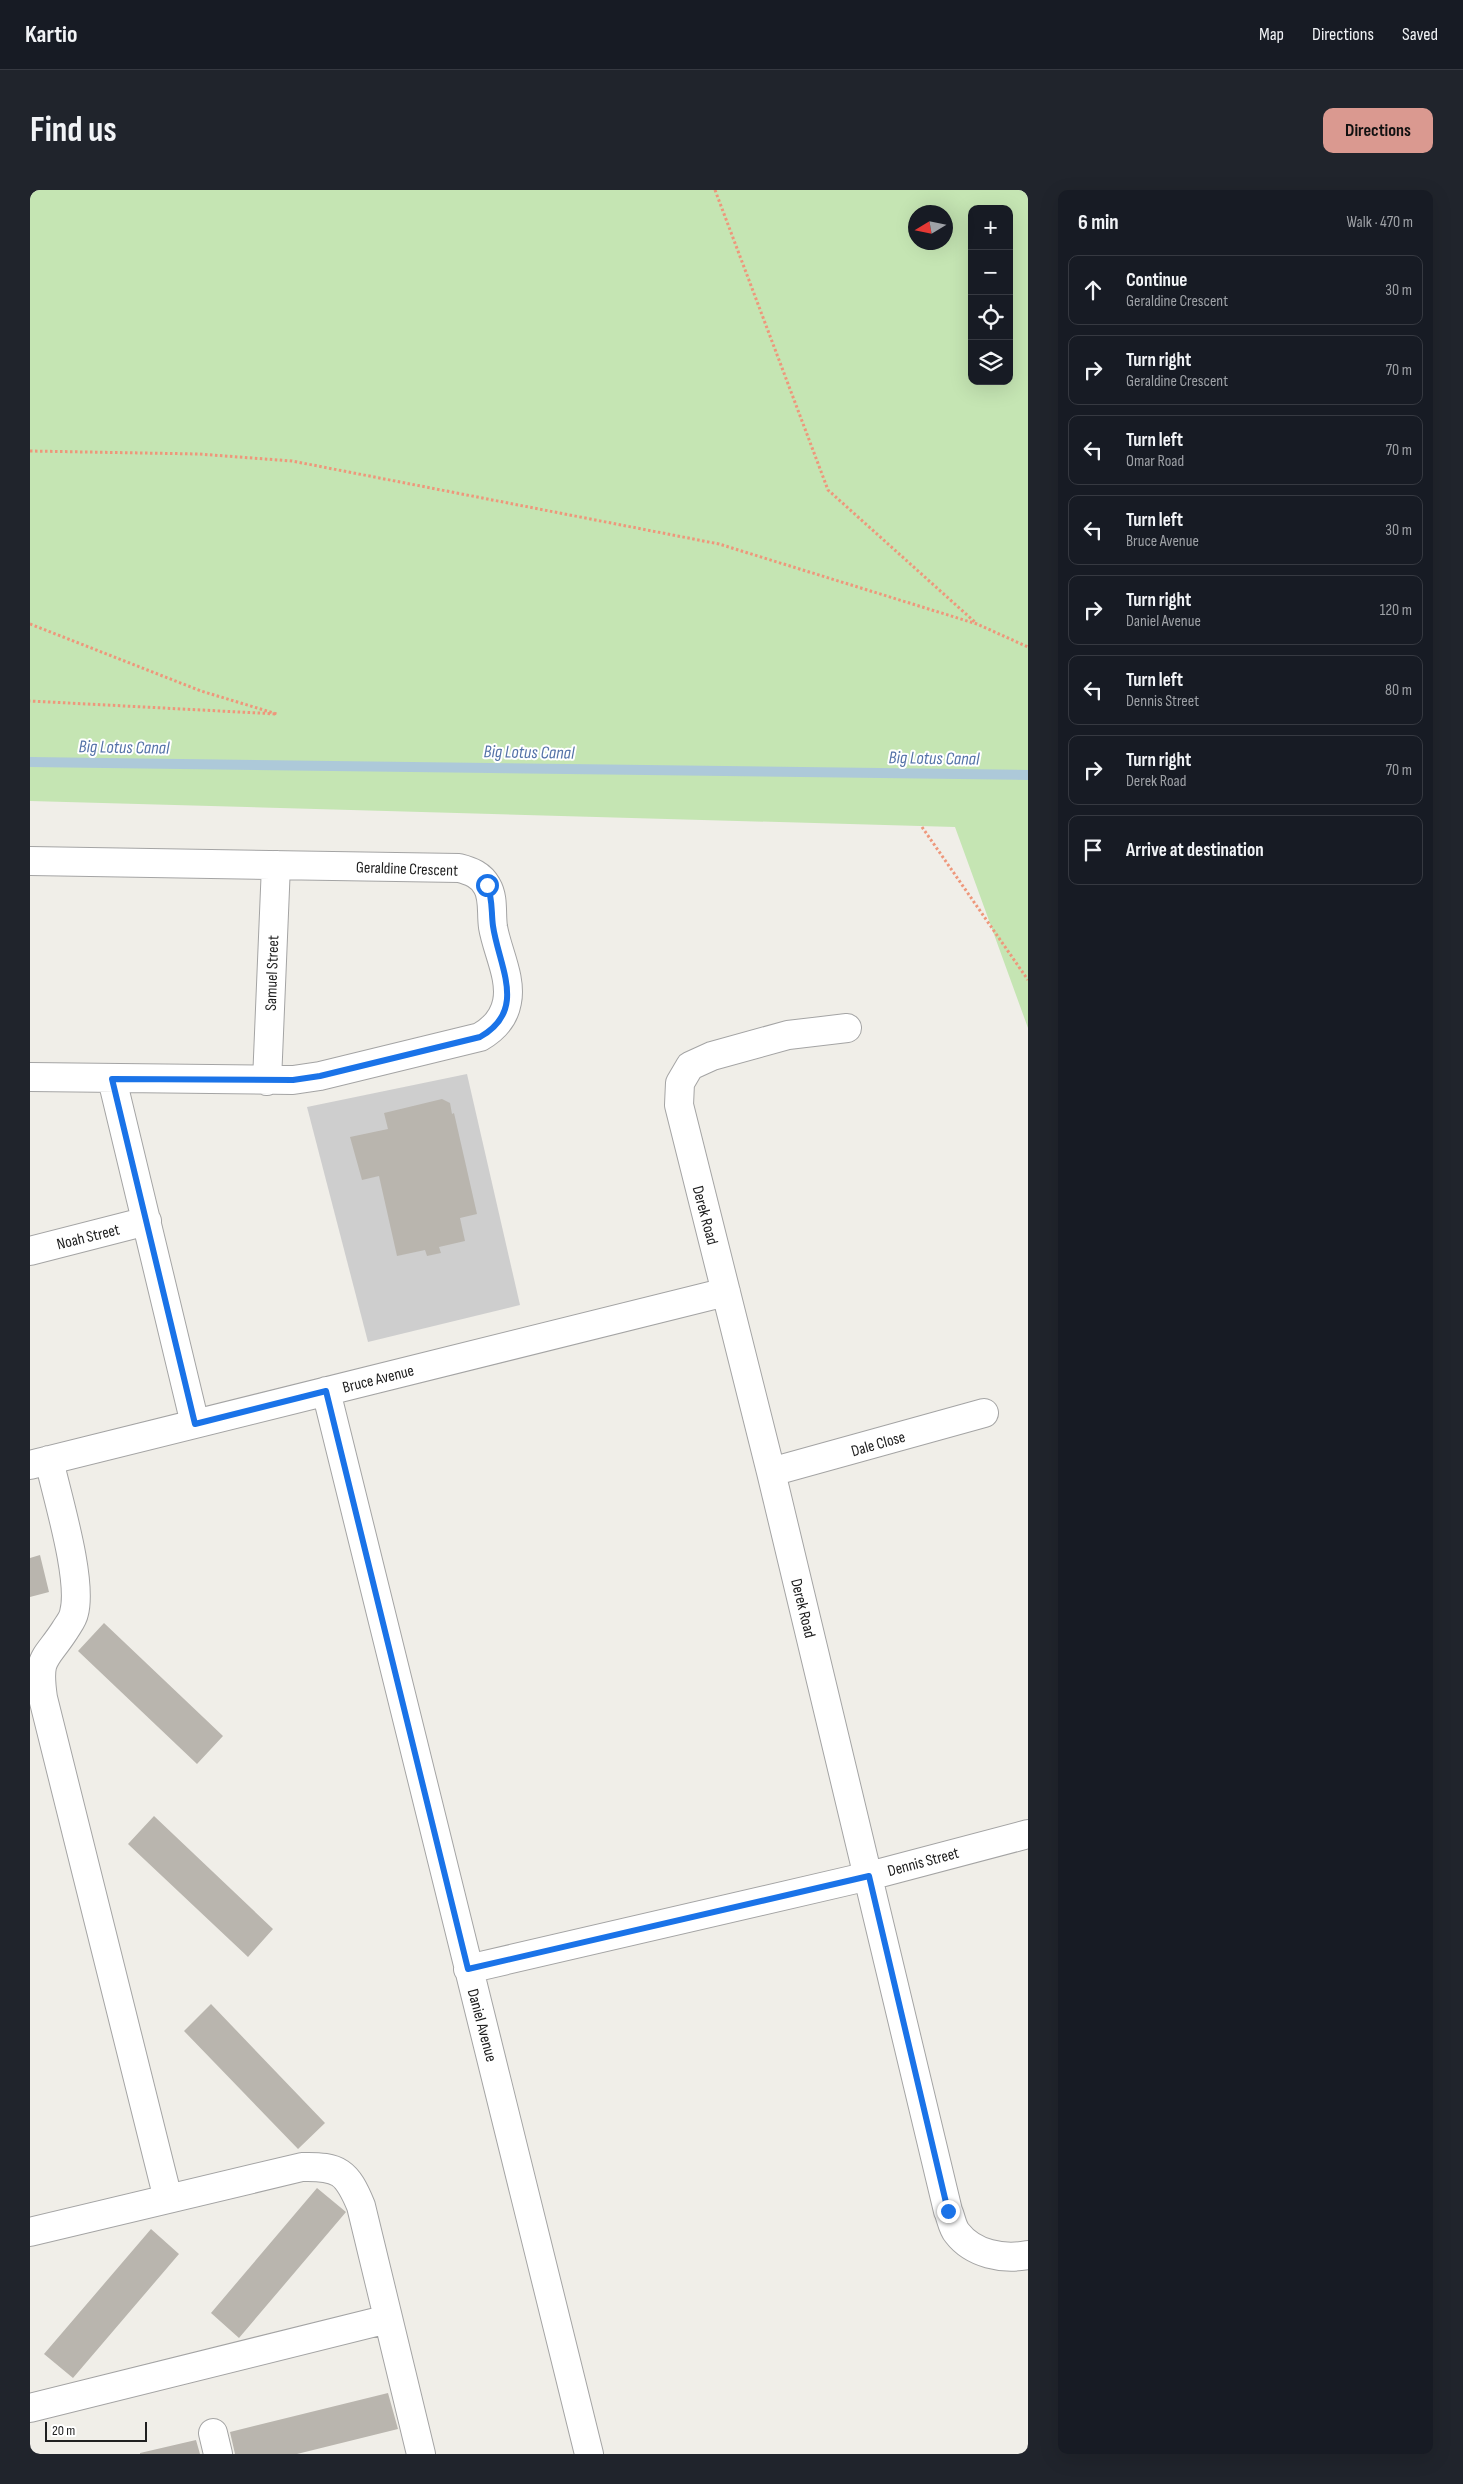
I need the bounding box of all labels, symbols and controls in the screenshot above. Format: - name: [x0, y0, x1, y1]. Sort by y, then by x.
- text: Kartio: [25, 20, 77, 49]
- text: Map: [1259, 24, 1284, 45]
- text: Directions: [1312, 24, 1374, 45]
- text: Saved: [1402, 24, 1438, 45]
- button: Directions: [1323, 108, 1433, 153]
- text: Find us: [30, 109, 117, 152]
- north arrow: [908, 205, 953, 250]
- map controls: [968, 205, 1013, 385]
- button: +: [968, 205, 1013, 250]
- text: 6 min: [1078, 210, 1119, 235]
- text: Walk · 470 m: [1347, 213, 1413, 232]
- button: −: [968, 250, 1013, 295]
- text: Continue: [1126, 269, 1187, 292]
- icon: ahead: [1079, 276, 1107, 304]
- text: 30 m: [1385, 281, 1412, 300]
- text: Geraldine Crescent: [1126, 292, 1228, 311]
- button: locate: [968, 295, 1013, 340]
- button: layers: [968, 340, 1013, 385]
- text: Turn right: [1126, 349, 1191, 372]
- icon: right: [1079, 356, 1107, 384]
- text: 70 m: [1386, 361, 1412, 380]
- text: Geraldine Crescent: [1126, 372, 1228, 391]
- text: Turn left: [1126, 429, 1183, 452]
- icon: left: [1079, 436, 1107, 464]
- text: 70 m: [1386, 441, 1412, 460]
- text: Omar Road: [1126, 452, 1184, 471]
- text: Turn left: [1126, 509, 1183, 532]
- icon: left: [1079, 516, 1107, 544]
- text: 30 m: [1385, 521, 1412, 540]
- text: Bruce Avenue: [1126, 532, 1199, 551]
- text: Turn right: [1126, 589, 1191, 612]
- icon: right: [1079, 596, 1107, 624]
- text: 120 m: [1380, 601, 1412, 620]
- text: Daniel Avenue: [1126, 612, 1201, 631]
- text: Turn left: [1126, 669, 1183, 692]
- icon: left: [1079, 676, 1107, 704]
- text: 80 m: [1385, 681, 1412, 700]
- text: Dennis Street: [1126, 692, 1199, 711]
- water label: Big Lotus Canal: [79, 736, 170, 759]
- water label: Big Lotus Canal: [484, 741, 575, 764]
- water label: Big Lotus Canal: [889, 747, 980, 770]
- text: Turn right: [1126, 749, 1191, 772]
- icon: right: [1079, 756, 1107, 784]
- text: 70 m: [1386, 761, 1412, 780]
- text: Derek Road: [1126, 772, 1186, 791]
- icon: arrive: [1079, 836, 1107, 864]
- text: Arrive at destination: [1126, 839, 1264, 862]
- street label: Geraldine Crescent: [356, 858, 458, 881]
- route start: [476, 874, 499, 897]
- street label: Samuel Street: [262, 935, 283, 1011]
- street label: Derek Road: [688, 1184, 722, 1247]
- street label: Noah Street: [55, 1220, 122, 1254]
- street label: Bruce Avenue: [341, 1361, 416, 1397]
- street label: Dale Close: [849, 1428, 908, 1461]
- street label: Derek Road: [786, 1577, 819, 1640]
- street label: Dennis Street: [886, 1844, 961, 1881]
- street label: Daniel Avenue: [463, 1987, 500, 2064]
- route end: [937, 2200, 960, 2223]
- scale bar: [45, 2419, 148, 2442]
- text: 20 m: [52, 2422, 75, 2439]

